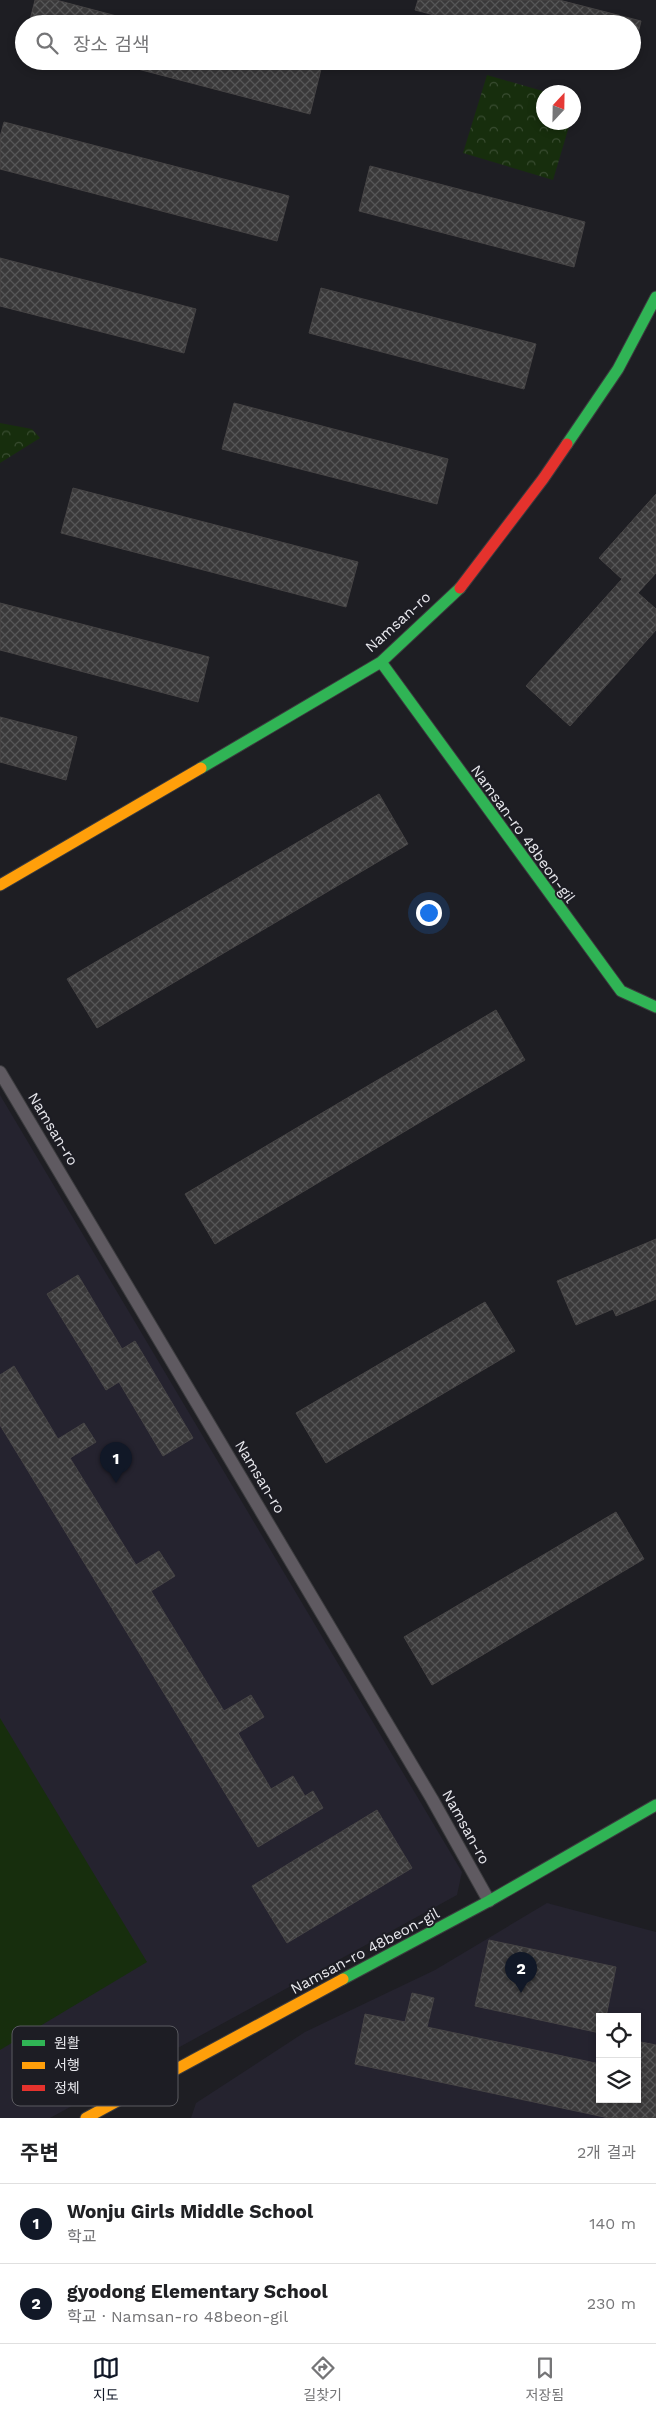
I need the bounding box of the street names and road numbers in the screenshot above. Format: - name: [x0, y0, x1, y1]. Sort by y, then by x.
- street label: Namsan-ro: [362, 588, 434, 656]
- street label: Namsan-ro 48beon-gil: [467, 762, 579, 907]
- street label: Namsan-ro: [24, 1089, 82, 1169]
- street label: Namsan-ro: [231, 1437, 289, 1517]
- street label: Namsan-ro: [438, 1787, 494, 1867]
- street label: Namsan-ro 48beon-gil: [287, 1904, 443, 1998]

